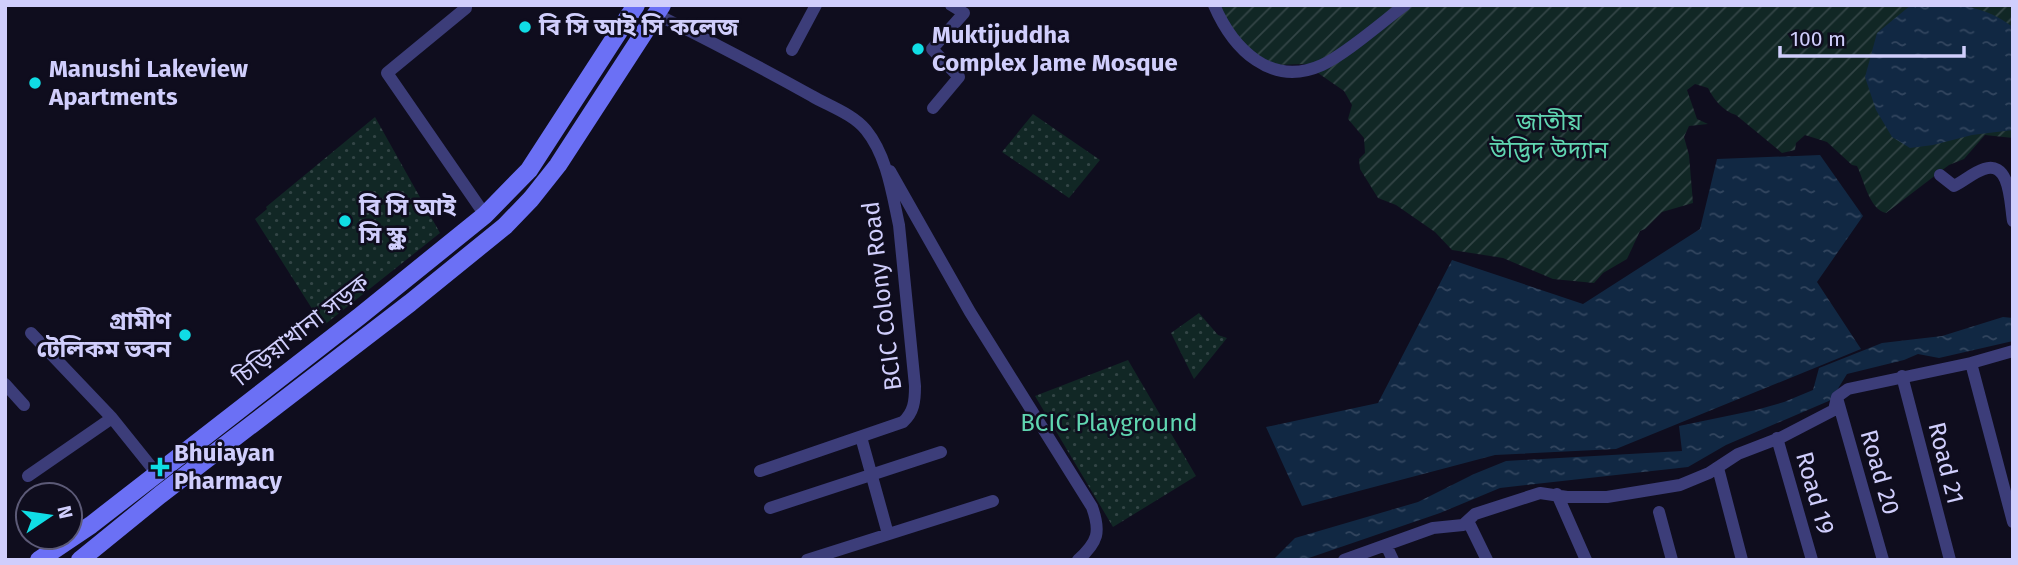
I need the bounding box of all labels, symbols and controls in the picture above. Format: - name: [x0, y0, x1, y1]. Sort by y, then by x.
- place label: বি সি আই সি কলেজ: [538, 13, 739, 41]
- scale bar: [1780, 14, 1964, 58]
- marker: বি সি আই সি কলেজ: [517, 19, 533, 35]
- place label: Muktijuddha Complex Jame Mosque: [932, 21, 1178, 77]
- text: 100 m: [1790, 26, 1846, 52]
- marker: Muktijuddha Complex Jame Mosque: [910, 41, 926, 57]
- place label: Manushi Lakeview Apartments: [48, 55, 248, 111]
- marker: Manushi Lakeview Apartments: [27, 75, 43, 91]
- park label: জাতীয় উদ্ভিদ উদ্যান: [1489, 108, 1609, 164]
- place label: বি সি আই সি স্কুল: [358, 193, 457, 251]
- street label: BCIC Colony Road: [857, 200, 907, 392]
- marker: বি সি আই সি স্কুল: [337, 213, 353, 229]
- street label: চিড়িয়াখানা সড়ক: [227, 268, 375, 392]
- place label: গ্রামীণ টেলিকম ভবন: [37, 307, 172, 363]
- marker: গ্রামীণ টেলিকম ভবন: [177, 327, 193, 343]
- park label: BCIC Playground: [1020, 409, 1198, 437]
- street label: Road 21: [1922, 419, 1970, 507]
- street label: Road 20: [1855, 426, 1905, 518]
- place label: Bhuiayan Pharmacy: [174, 439, 282, 495]
- street label: Road 19: [1790, 448, 1840, 538]
- marker: Bhuiayan Pharmacy: [152, 459, 168, 475]
- north arrow: [14, 481, 84, 551]
- text: N: [52, 504, 78, 521]

